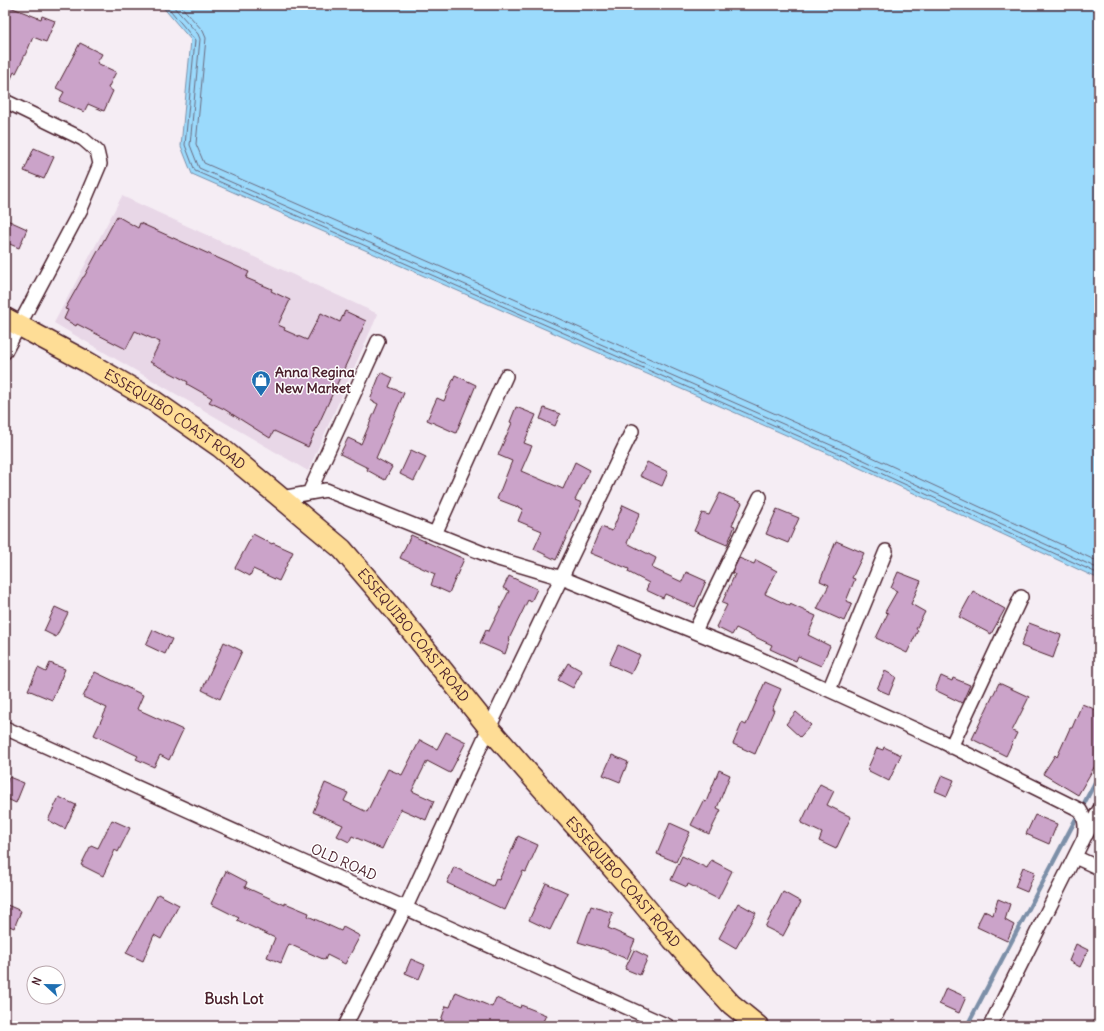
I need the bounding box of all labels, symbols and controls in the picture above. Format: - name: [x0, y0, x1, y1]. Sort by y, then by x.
- place label: Anna Regina New Market: [275, 363, 355, 397]
- street label: ESSEQUIBO COAST ROAD: [101, 365, 249, 474]
- shop icon: Anna Regina New Market: [250, 369, 272, 397]
- street label: ESSEQUIBO COAST ROAD: [354, 565, 473, 706]
- street label: ESSEQUIBO COAST ROAD: [562, 813, 685, 951]
- street label: OLD ROAD: [308, 839, 380, 885]
- north arrow: [26, 965, 66, 1005]
- text: N: [29, 975, 45, 987]
- district label: Bush Lot: [205, 989, 264, 1008]

